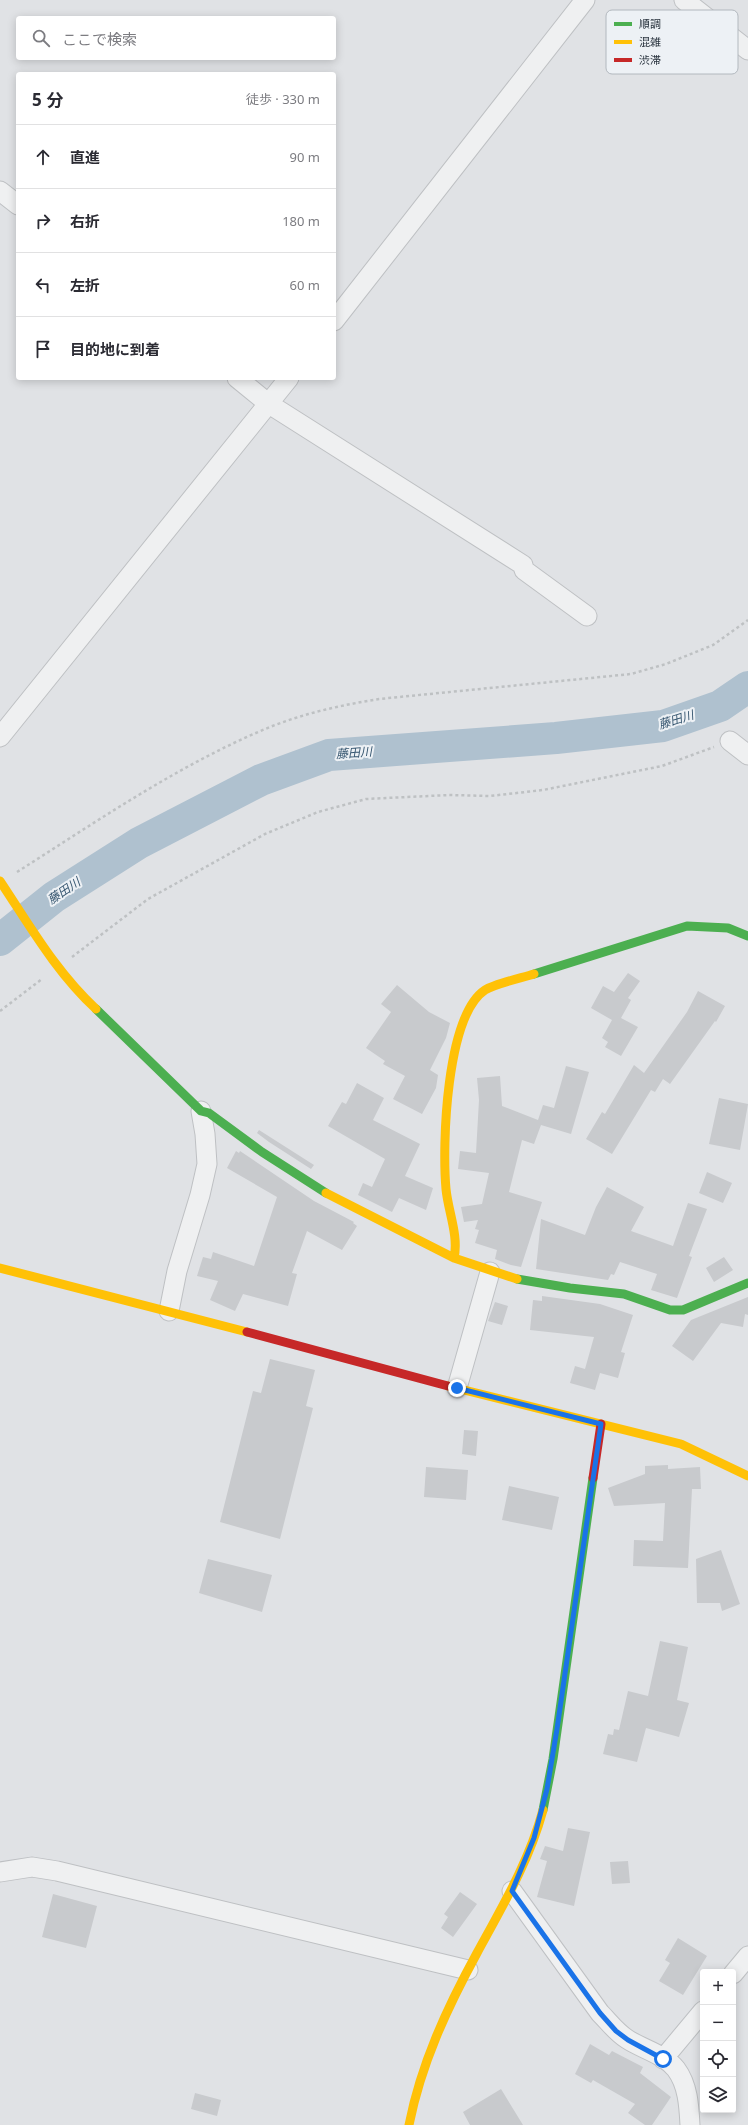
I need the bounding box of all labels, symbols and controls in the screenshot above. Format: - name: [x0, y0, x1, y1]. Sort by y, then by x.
- legend: [606, 10, 738, 74]
- search box: [16, 16, 336, 60]
- text: 順調: [639, 16, 661, 31]
- icon: search: [30, 27, 52, 49]
- text: ここで検索: [62, 29, 137, 49]
- text: 混雑: [639, 34, 661, 49]
- text: 渋滞: [639, 52, 661, 67]
- text: 5 分: [32, 88, 63, 111]
- text: 徒歩 · 330 m: [246, 90, 320, 108]
- icon: ahead: [32, 146, 54, 168]
- text: 直進: [70, 147, 100, 167]
- text: 90 m: [290, 148, 320, 166]
- icon: right: [32, 210, 54, 232]
- text: 右折: [70, 211, 100, 231]
- text: 180 m: [282, 212, 320, 230]
- icon: left: [32, 274, 54, 296]
- text: 左折: [70, 275, 100, 295]
- text: 60 m: [290, 276, 320, 294]
- icon: arrive: [32, 338, 54, 360]
- text: 目的地に到着: [70, 339, 160, 359]
- water label: 藤田川: [656, 706, 697, 733]
- water label: 藤田川: [335, 743, 375, 762]
- water label: 藤田川: [44, 872, 85, 908]
- route end: [448, 1379, 466, 1397]
- map controls: [700, 1969, 736, 2113]
- button: +: [700, 1969, 736, 2005]
- button: −: [700, 2005, 736, 2041]
- button: locate: [700, 2041, 736, 2077]
- route start: [654, 2050, 672, 2068]
- button: layers: [700, 2077, 736, 2113]

